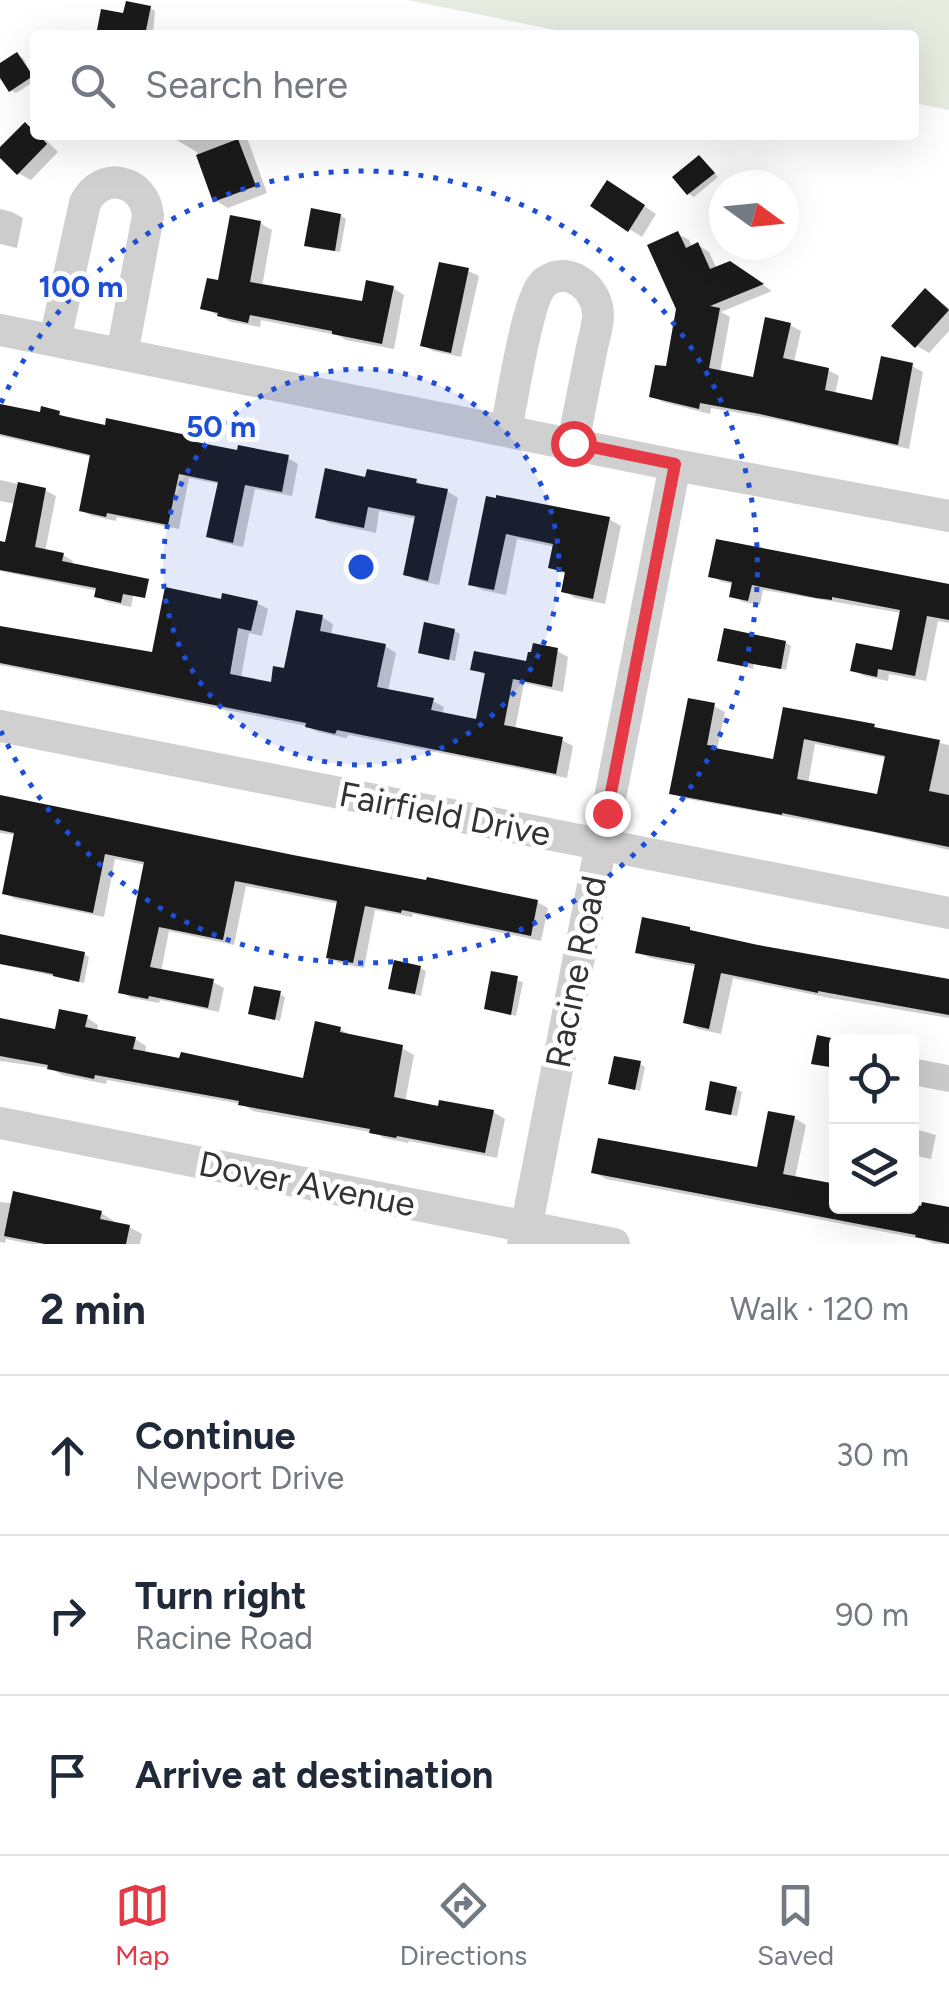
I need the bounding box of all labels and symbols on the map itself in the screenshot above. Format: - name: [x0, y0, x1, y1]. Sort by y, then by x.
- north arrow: [709, 170, 799, 260]
- text: 100 m: [39, 268, 123, 305]
- text: 50 m: [186, 408, 256, 445]
- route start: [551, 421, 597, 467]
- centre of rings: [343, 549, 379, 585]
- street label: Fairfield Drive: [336, 773, 554, 855]
- route end: [585, 791, 631, 837]
- street label: Racine Road: [537, 872, 615, 1072]
- street label: Dover Avenue: [195, 1142, 419, 1226]

